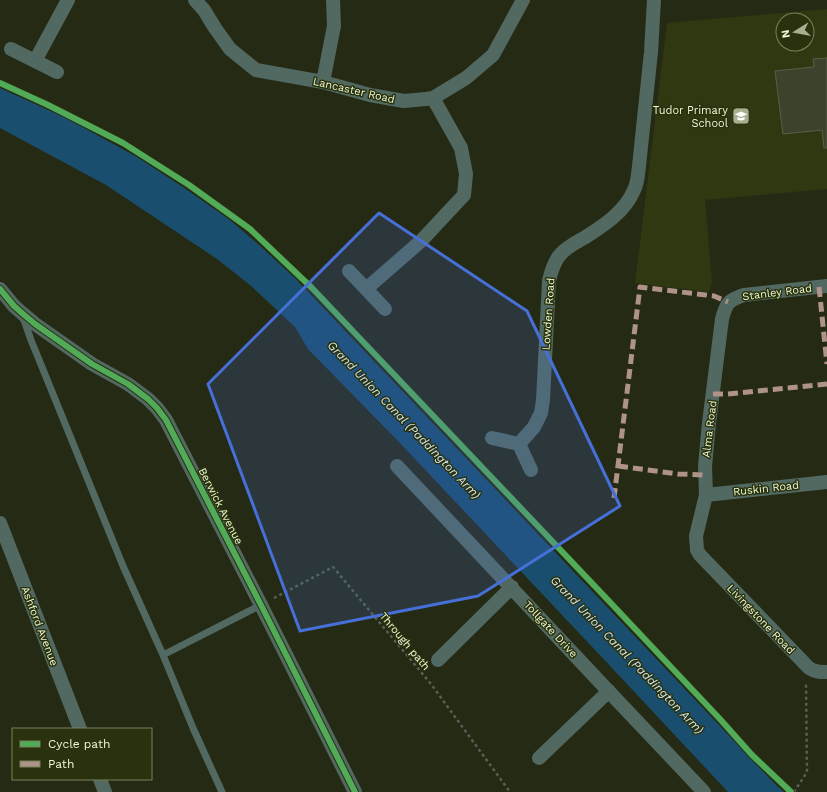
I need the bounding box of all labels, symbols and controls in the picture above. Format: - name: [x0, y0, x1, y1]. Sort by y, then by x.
- north arrow: [775, 12, 815, 52]
- text: N: [779, 29, 793, 39]
- street label: Lancaster Road: [312, 75, 396, 106]
- place label: Tudor Primary School: [653, 104, 729, 130]
- school or university icon: Tudor Primary School: [731, 106, 751, 126]
- street label: Lowden Road: [539, 277, 558, 351]
- street label: Stanley Road: [741, 282, 813, 303]
- water label: Grand Union Canal (Paddington Arm): [325, 338, 483, 502]
- street label: Alma Road: [700, 400, 719, 458]
- street label: Berwick Avenue: [196, 466, 246, 547]
- street label: Ruskin Road: [732, 479, 800, 498]
- water label: Grand Union Canal (Paddington Arm): [548, 573, 706, 737]
- street label: Livingstone Road: [724, 582, 797, 657]
- street label: Ashford Avenue: [18, 585, 61, 668]
- street label: Tollgate Drive: [521, 598, 580, 660]
- street label: Through path: [377, 610, 433, 673]
- legend: [12, 728, 152, 780]
- text: Cycle path: [48, 737, 110, 751]
- text: Path: [48, 757, 74, 771]

